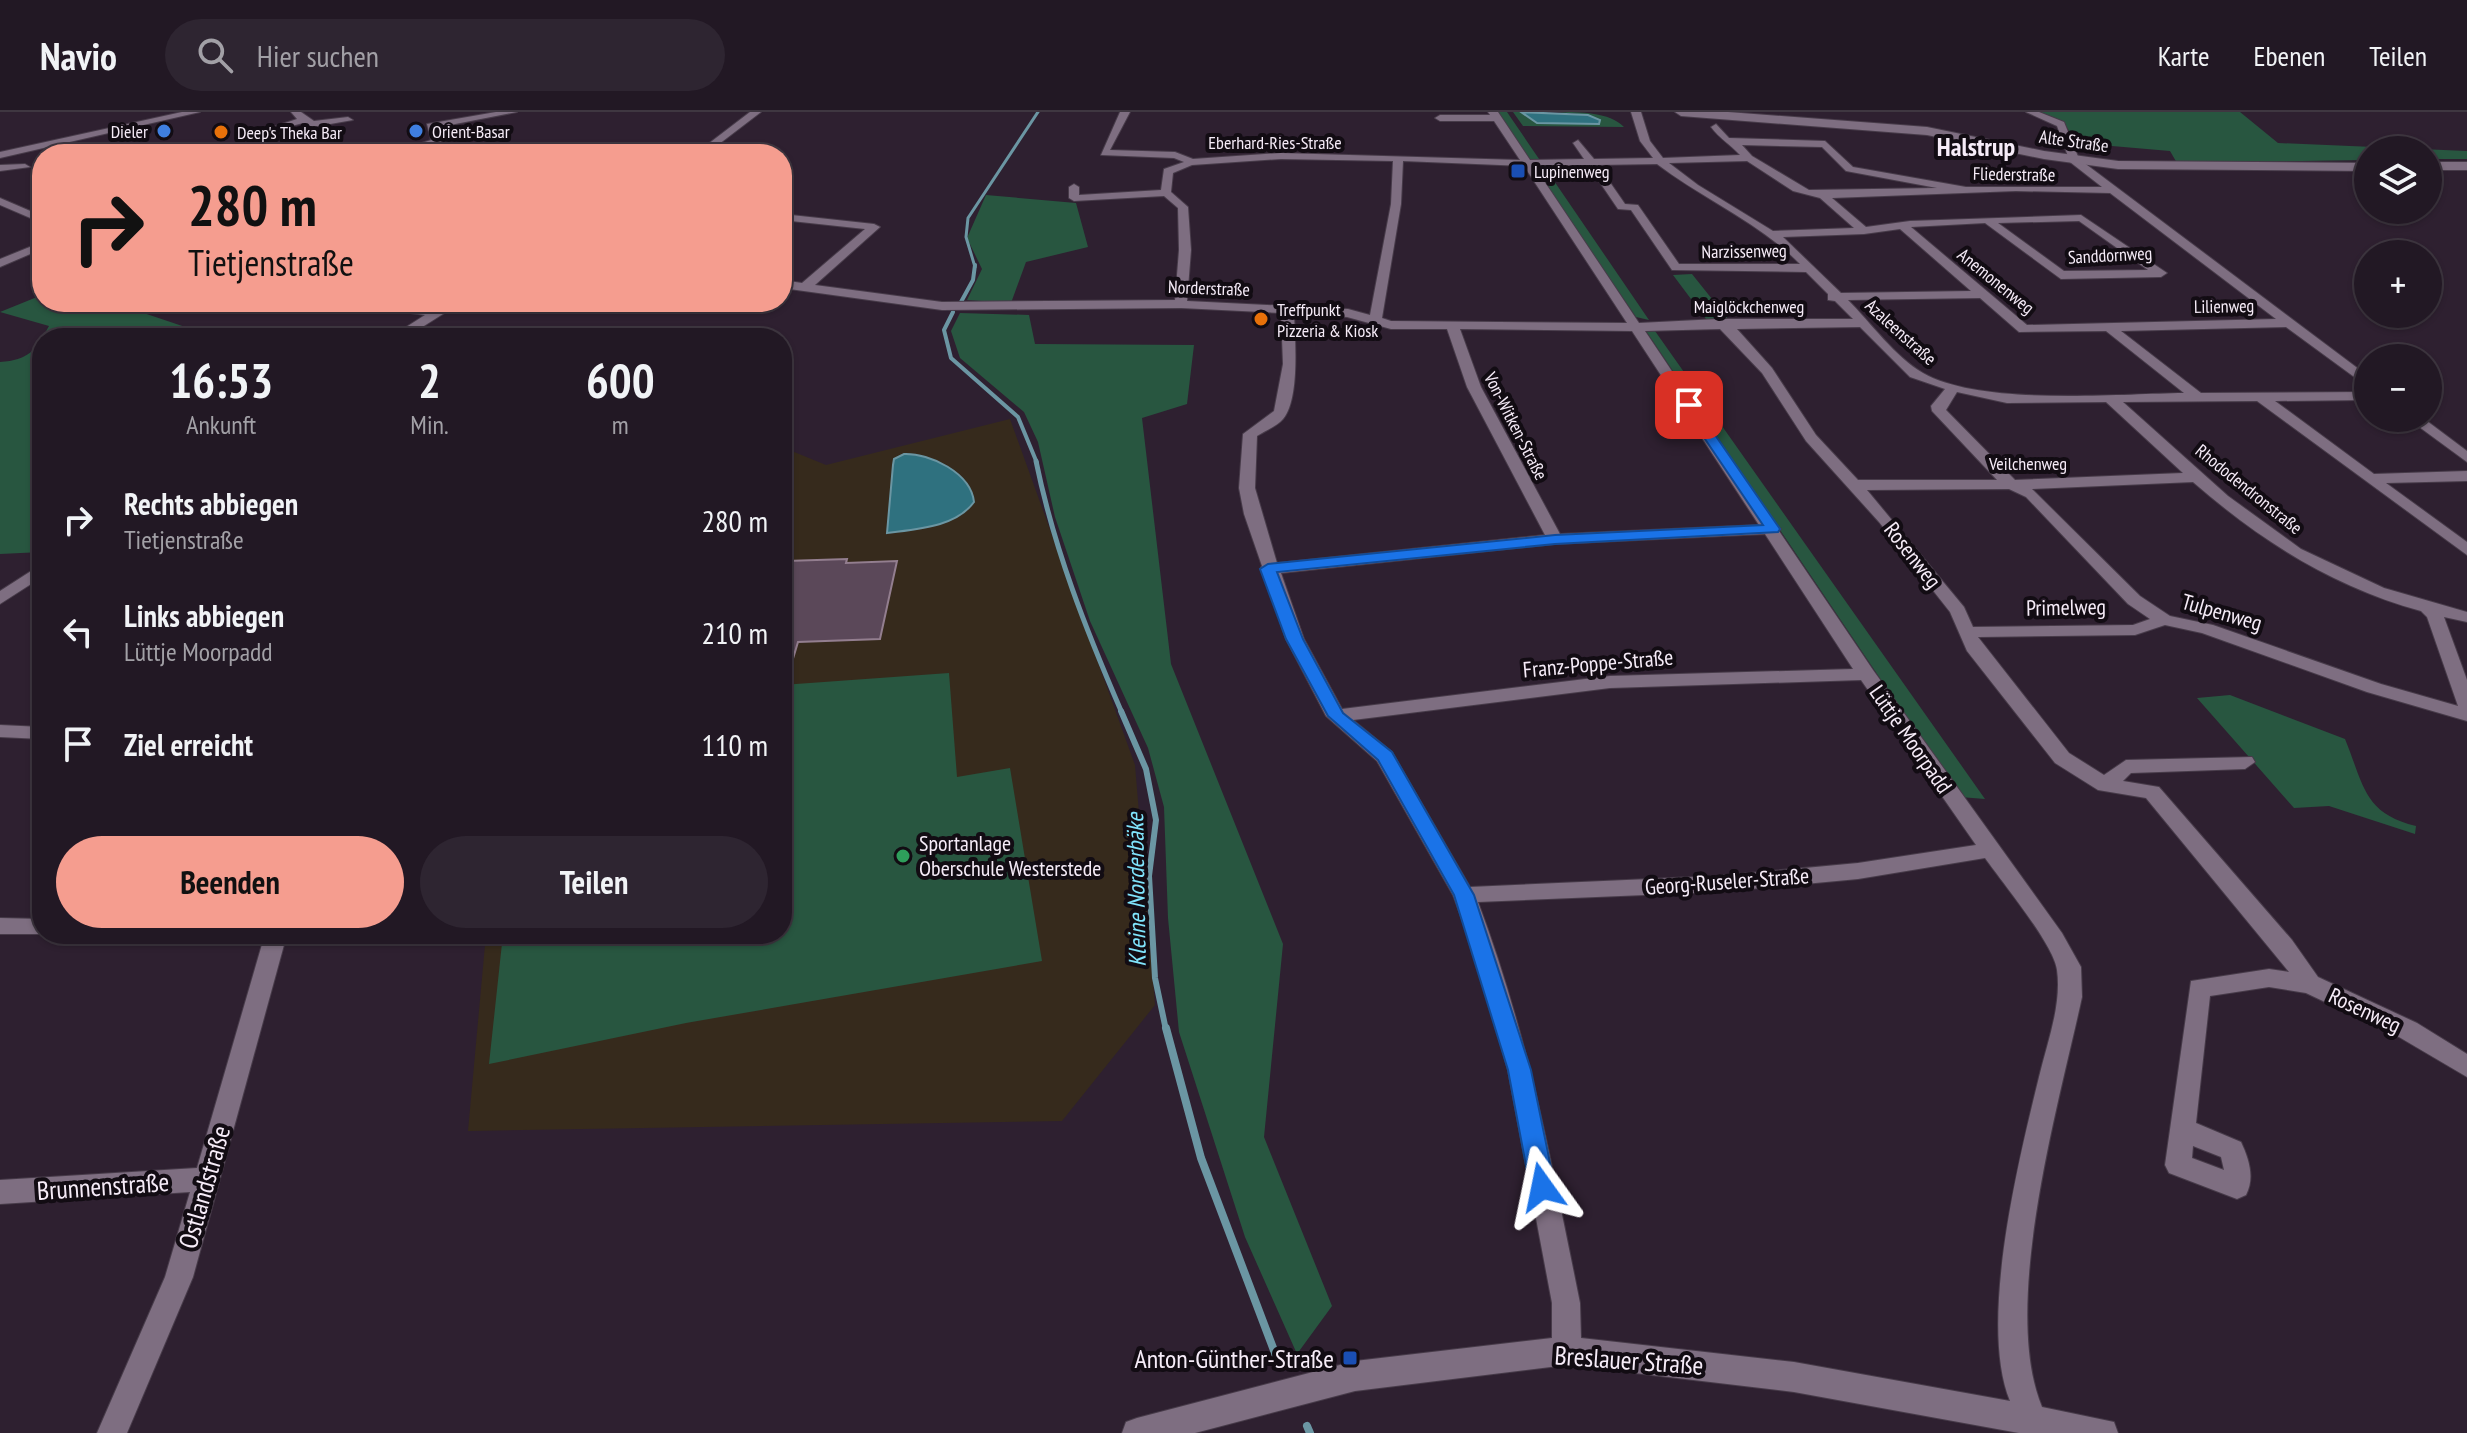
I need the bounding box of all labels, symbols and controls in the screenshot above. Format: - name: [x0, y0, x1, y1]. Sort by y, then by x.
- search box: [165, 19, 725, 91]
- text: Navio: [40, 31, 117, 80]
- icon: search: [193, 33, 237, 77]
- text: Hier suchen: [257, 36, 379, 75]
- text: Karte: [2158, 37, 2209, 74]
- text: Ebenen: [2253, 37, 2325, 74]
- text: Teilen: [2369, 37, 2427, 74]
- place label: Dieler: [111, 120, 148, 143]
- place label: Orient-Basar: [432, 120, 510, 143]
- place label: Deep's Theka Bar: [237, 121, 342, 144]
- marker: Dieler: [155, 122, 173, 140]
- marker: Orient-Basar: [407, 122, 425, 140]
- marker: Deep's Theka Bar: [212, 123, 230, 141]
- street label: Alte Straße: [2038, 125, 2110, 157]
- district label: Halstrup: [1937, 130, 2015, 163]
- street label: Eberhard-Ries-Straße: [1208, 131, 1342, 154]
- map controls: [2354, 136, 2442, 432]
- button: layers: [2354, 136, 2442, 224]
- place label: Lupinenweg: [1534, 160, 1610, 183]
- marker: Lupinenweg: [1509, 162, 1527, 180]
- street label: Fliederstraße: [1973, 162, 2055, 186]
- text: 280 m: [188, 169, 317, 241]
- icon: right: [56, 176, 160, 280]
- text: Tietjenstraße: [188, 239, 354, 286]
- street label: Narzissenweg: [1701, 239, 1787, 263]
- button: +: [2354, 240, 2442, 328]
- street label: Sanddornweg: [2067, 241, 2153, 269]
- street label: Anemonenweg: [1953, 243, 2039, 319]
- street label: Norderstraße: [1168, 275, 1250, 301]
- street label: Azaleenstraße: [1861, 294, 1941, 370]
- street label: Lilienweg: [2194, 294, 2254, 318]
- street label: Maiglöckchenweg: [1694, 295, 1804, 318]
- place label: Treffpunkt Pizzeria & Kiosk: [1277, 298, 1378, 342]
- marker: Treffpunkt Pizzeria & Kiosk: [1252, 310, 1270, 328]
- button: −: [2354, 344, 2442, 432]
- text: 16:53: [169, 349, 273, 411]
- text: 2: [418, 349, 441, 411]
- text: 600: [586, 349, 655, 411]
- street label: Von-Witken-Straße: [1479, 367, 1553, 484]
- pin: [1655, 371, 1723, 439]
- icon: arrive: [1667, 383, 1711, 427]
- text: Ankunft: [186, 408, 256, 441]
- text: Min.: [410, 408, 449, 441]
- text: m: [612, 408, 629, 441]
- street label: Rhododendronstraße: [2191, 439, 2307, 539]
- street label: Veilchenweg: [1988, 452, 2067, 475]
- text: Rechts abbiegen: [124, 484, 298, 523]
- icon: right: [56, 498, 100, 542]
- text: 280 m: [702, 501, 768, 540]
- street label: Rosenweg: [1878, 516, 1948, 594]
- text: Tietjenstraße: [124, 523, 244, 556]
- street label: Tulpenweg: [2179, 587, 2265, 637]
- street label: Primelweg: [2026, 592, 2106, 622]
- text: Links abbiegen: [124, 596, 284, 635]
- icon: left: [56, 610, 100, 654]
- text: 210 m: [702, 613, 768, 652]
- text: Lüttje Moorpadd: [124, 635, 273, 668]
- street label: Franz-Poppe-Straße: [1522, 642, 1674, 684]
- street label: Lüttje Moorpadd: [1863, 679, 1959, 799]
- icon: arrive: [56, 722, 100, 766]
- text: Ziel erreicht: [124, 725, 253, 764]
- text: 110 m: [702, 725, 768, 764]
- water label: Kleine Norderbäke: [1119, 811, 1153, 967]
- place label: Sportanlage Oberschule Westerstede: [919, 829, 1101, 882]
- button: Beenden: [56, 836, 404, 928]
- button: Teilen: [420, 836, 768, 928]
- marker: Sportanlage Oberschule Westerstede: [894, 847, 912, 865]
- street label: Georg-Ruseler-Straße: [1644, 861, 1810, 901]
- street label: Rosenweg: [2324, 981, 2406, 1039]
- street label: Ostlandstraße: [171, 1122, 237, 1252]
- position arrow: [1500, 1145, 1584, 1229]
- street label: Brunnenstraße: [36, 1165, 170, 1207]
- street label: Breslauer Straße: [1553, 1338, 1705, 1382]
- place label: Anton-Günther-Straße: [1134, 1342, 1334, 1375]
- marker: Anton-Günther-Straße: [1341, 1349, 1359, 1367]

